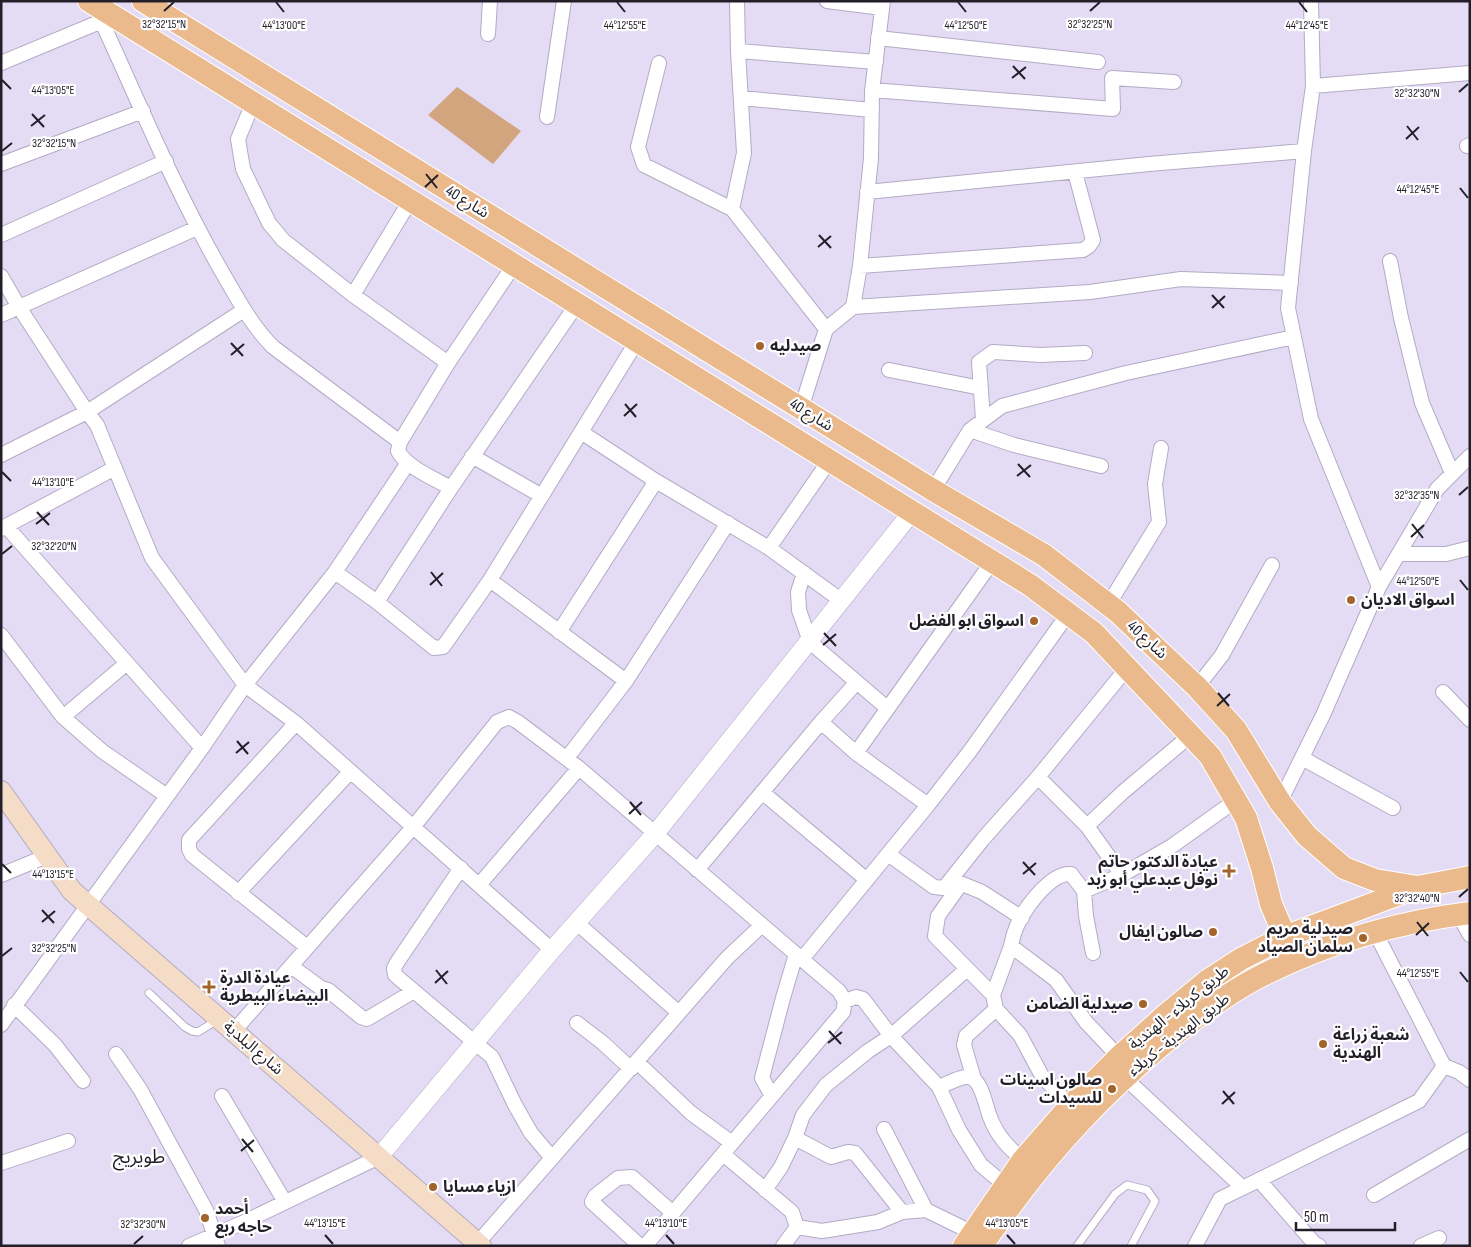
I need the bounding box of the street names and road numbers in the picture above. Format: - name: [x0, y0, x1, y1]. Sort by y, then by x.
- street label: شارع 40: [441, 181, 492, 224]
- street label: شارع 40: [785, 394, 836, 437]
- street label: شارع 40: [1122, 617, 1171, 665]
- street label: طريق كربلاء - الهندية: [1125, 962, 1233, 1054]
- street label: طريق الهندية - كربلاء: [1124, 989, 1234, 1080]
- street label: شارع البلدية: [218, 1017, 287, 1081]

